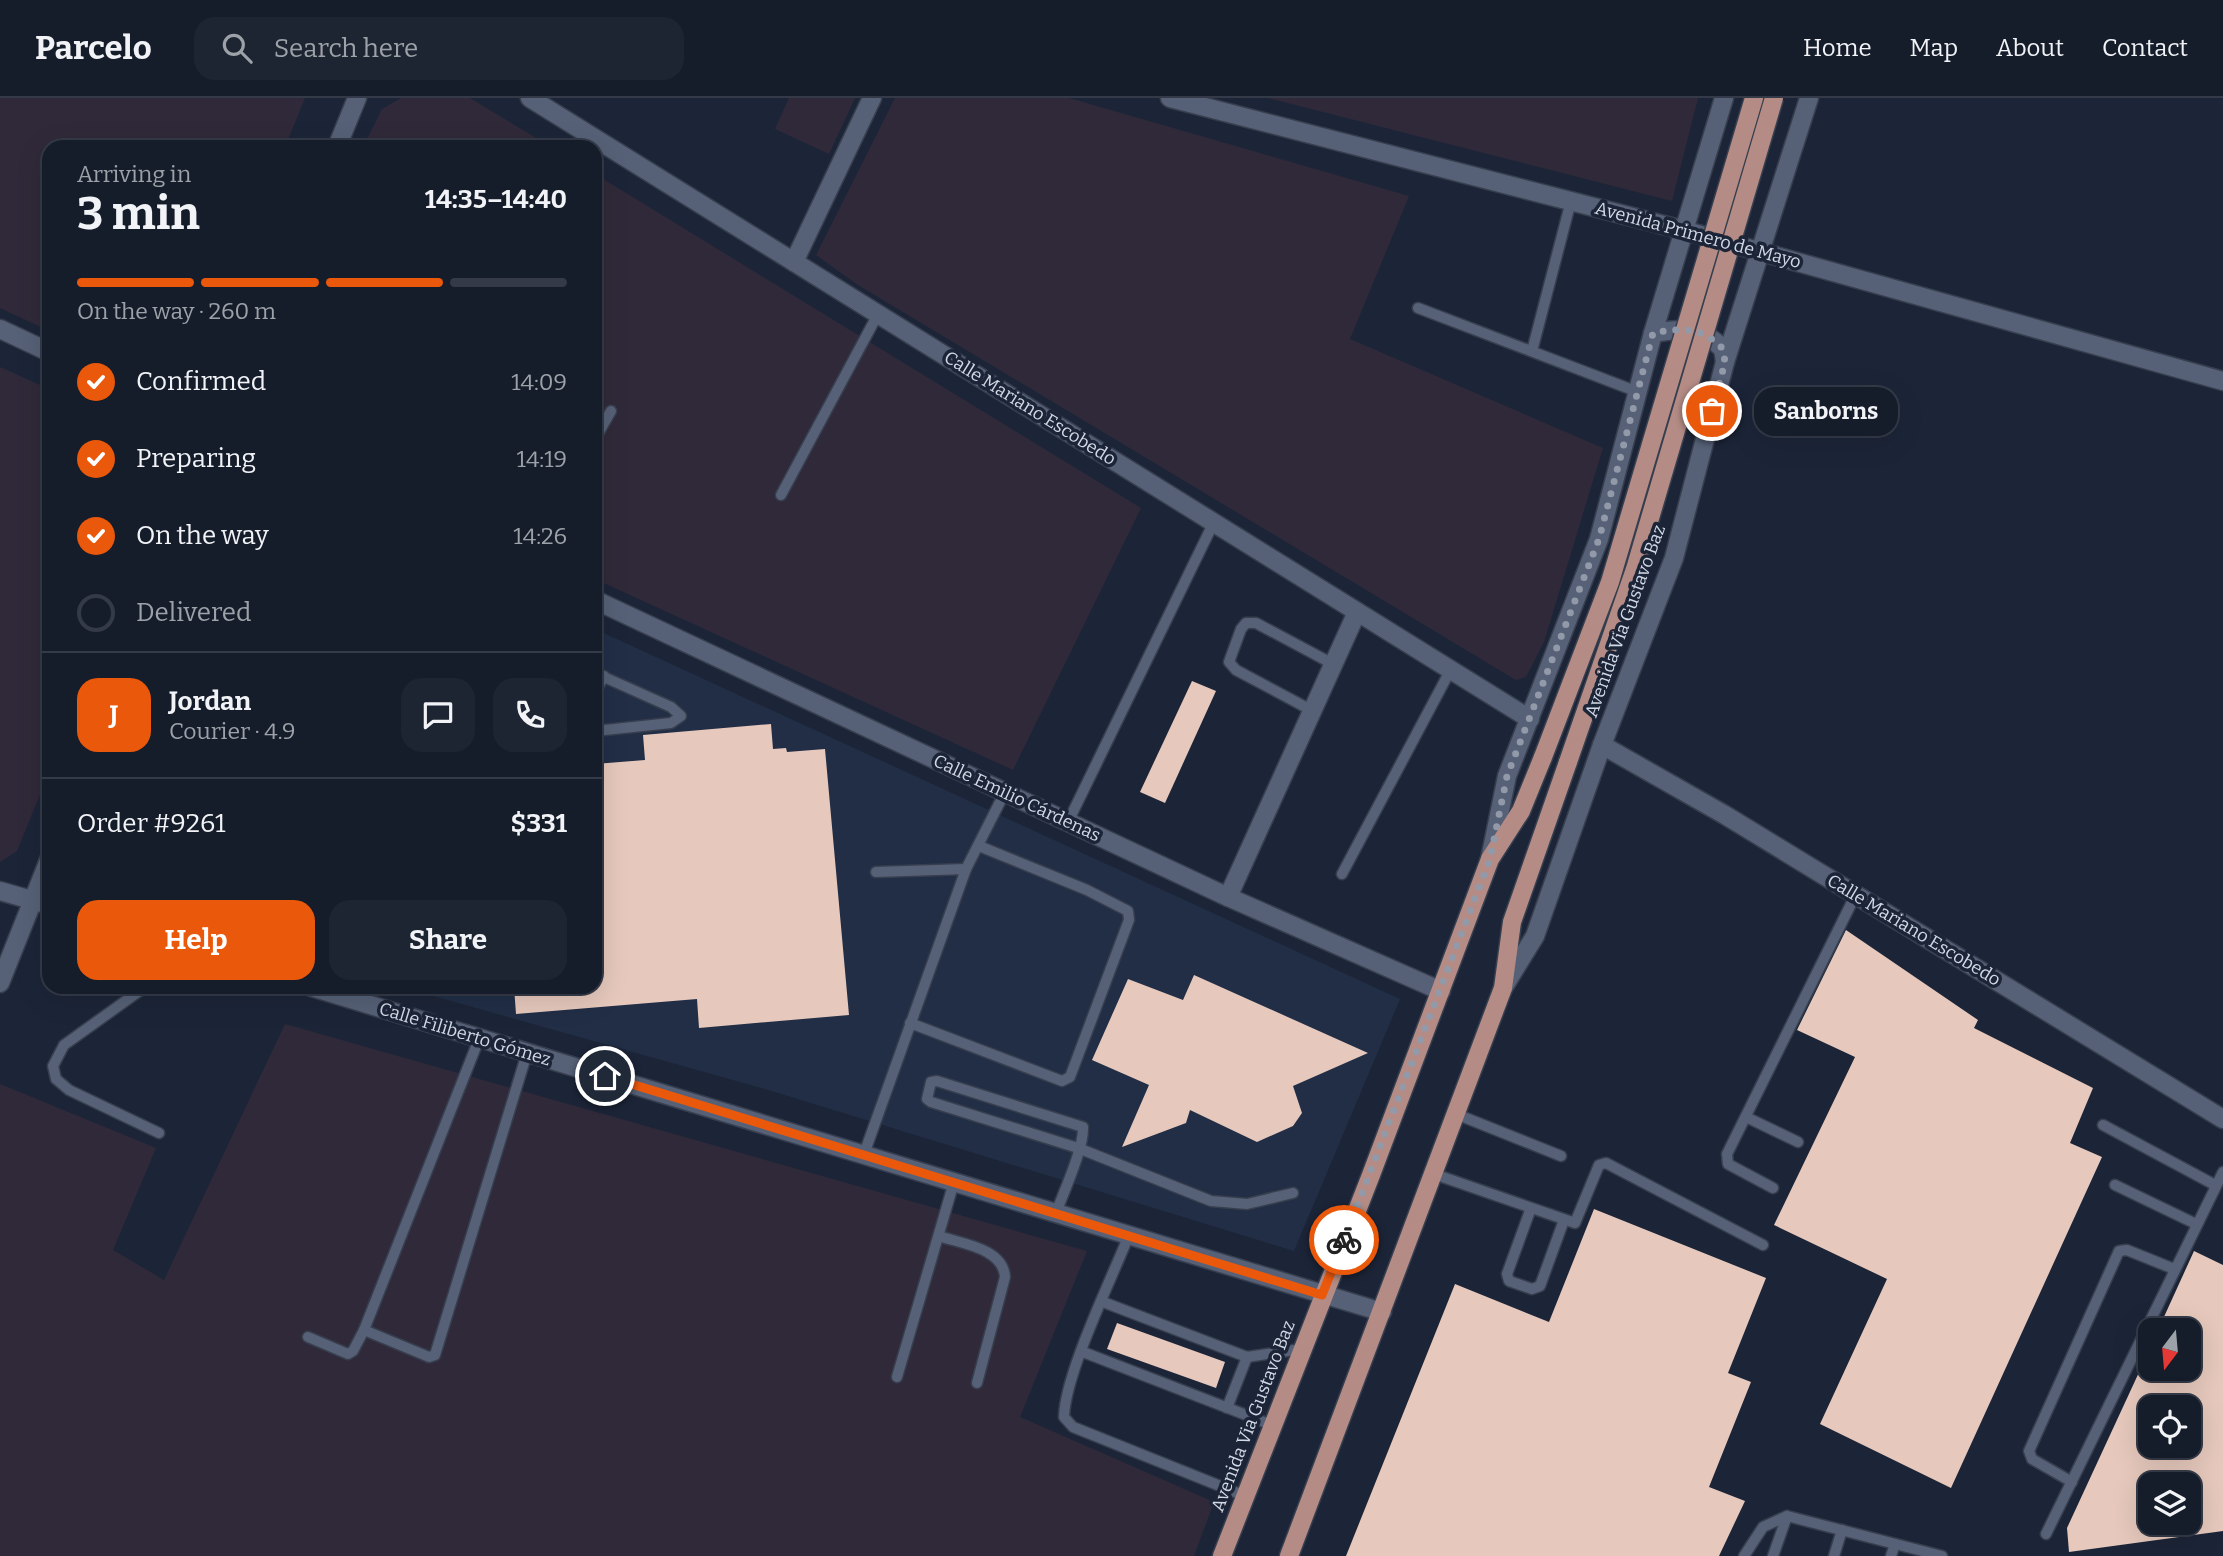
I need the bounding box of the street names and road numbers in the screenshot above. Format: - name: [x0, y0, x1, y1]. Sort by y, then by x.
- street label: Avenida Primero de Mayo: [1593, 197, 1803, 273]
- street label: Calle Mariano Escobedo: [940, 346, 1120, 470]
- street label: Avenida Via Gustavo Baz: [1580, 522, 1670, 720]
- street label: Calle Emilio Cárdenas: [930, 750, 1104, 846]
- street label: Calle Mariano Escobedo: [1823, 869, 2005, 991]
- street label: Calle Filiberto Gómez: [377, 997, 553, 1071]
- street label: Avenida Via Gustavo Baz: [1206, 1317, 1300, 1515]

